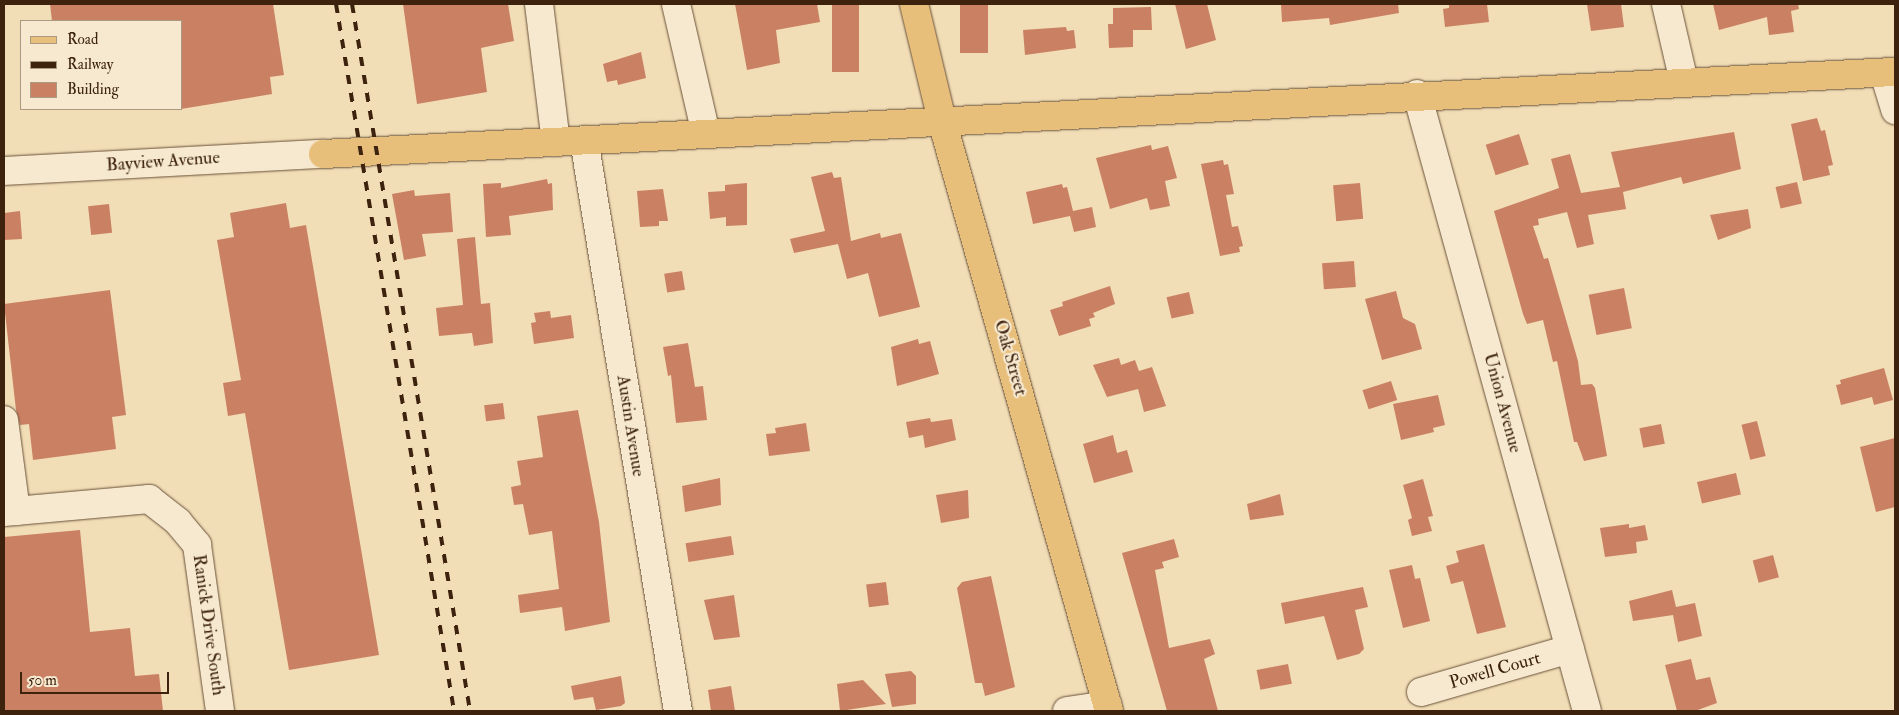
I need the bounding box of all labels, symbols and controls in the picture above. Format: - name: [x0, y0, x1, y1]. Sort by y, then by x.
- legend: [20, 20, 182, 110]
- text: Road: [67, 30, 98, 49]
- text: Railway: [67, 55, 113, 74]
- text: Building: [67, 80, 119, 99]
- street label: Bayview Avenue: [105, 147, 221, 177]
- street label: Oak Street: [989, 318, 1031, 398]
- street label: Union Avenue: [1478, 351, 1526, 455]
- street label: Austin Avenue: [611, 374, 649, 478]
- street label: Ranick Drive South: [187, 553, 229, 697]
- street label: Powell Court: [1447, 648, 1543, 694]
- scale bar: [22, 662, 171, 694]
- text: 50 m: [28, 671, 57, 690]

